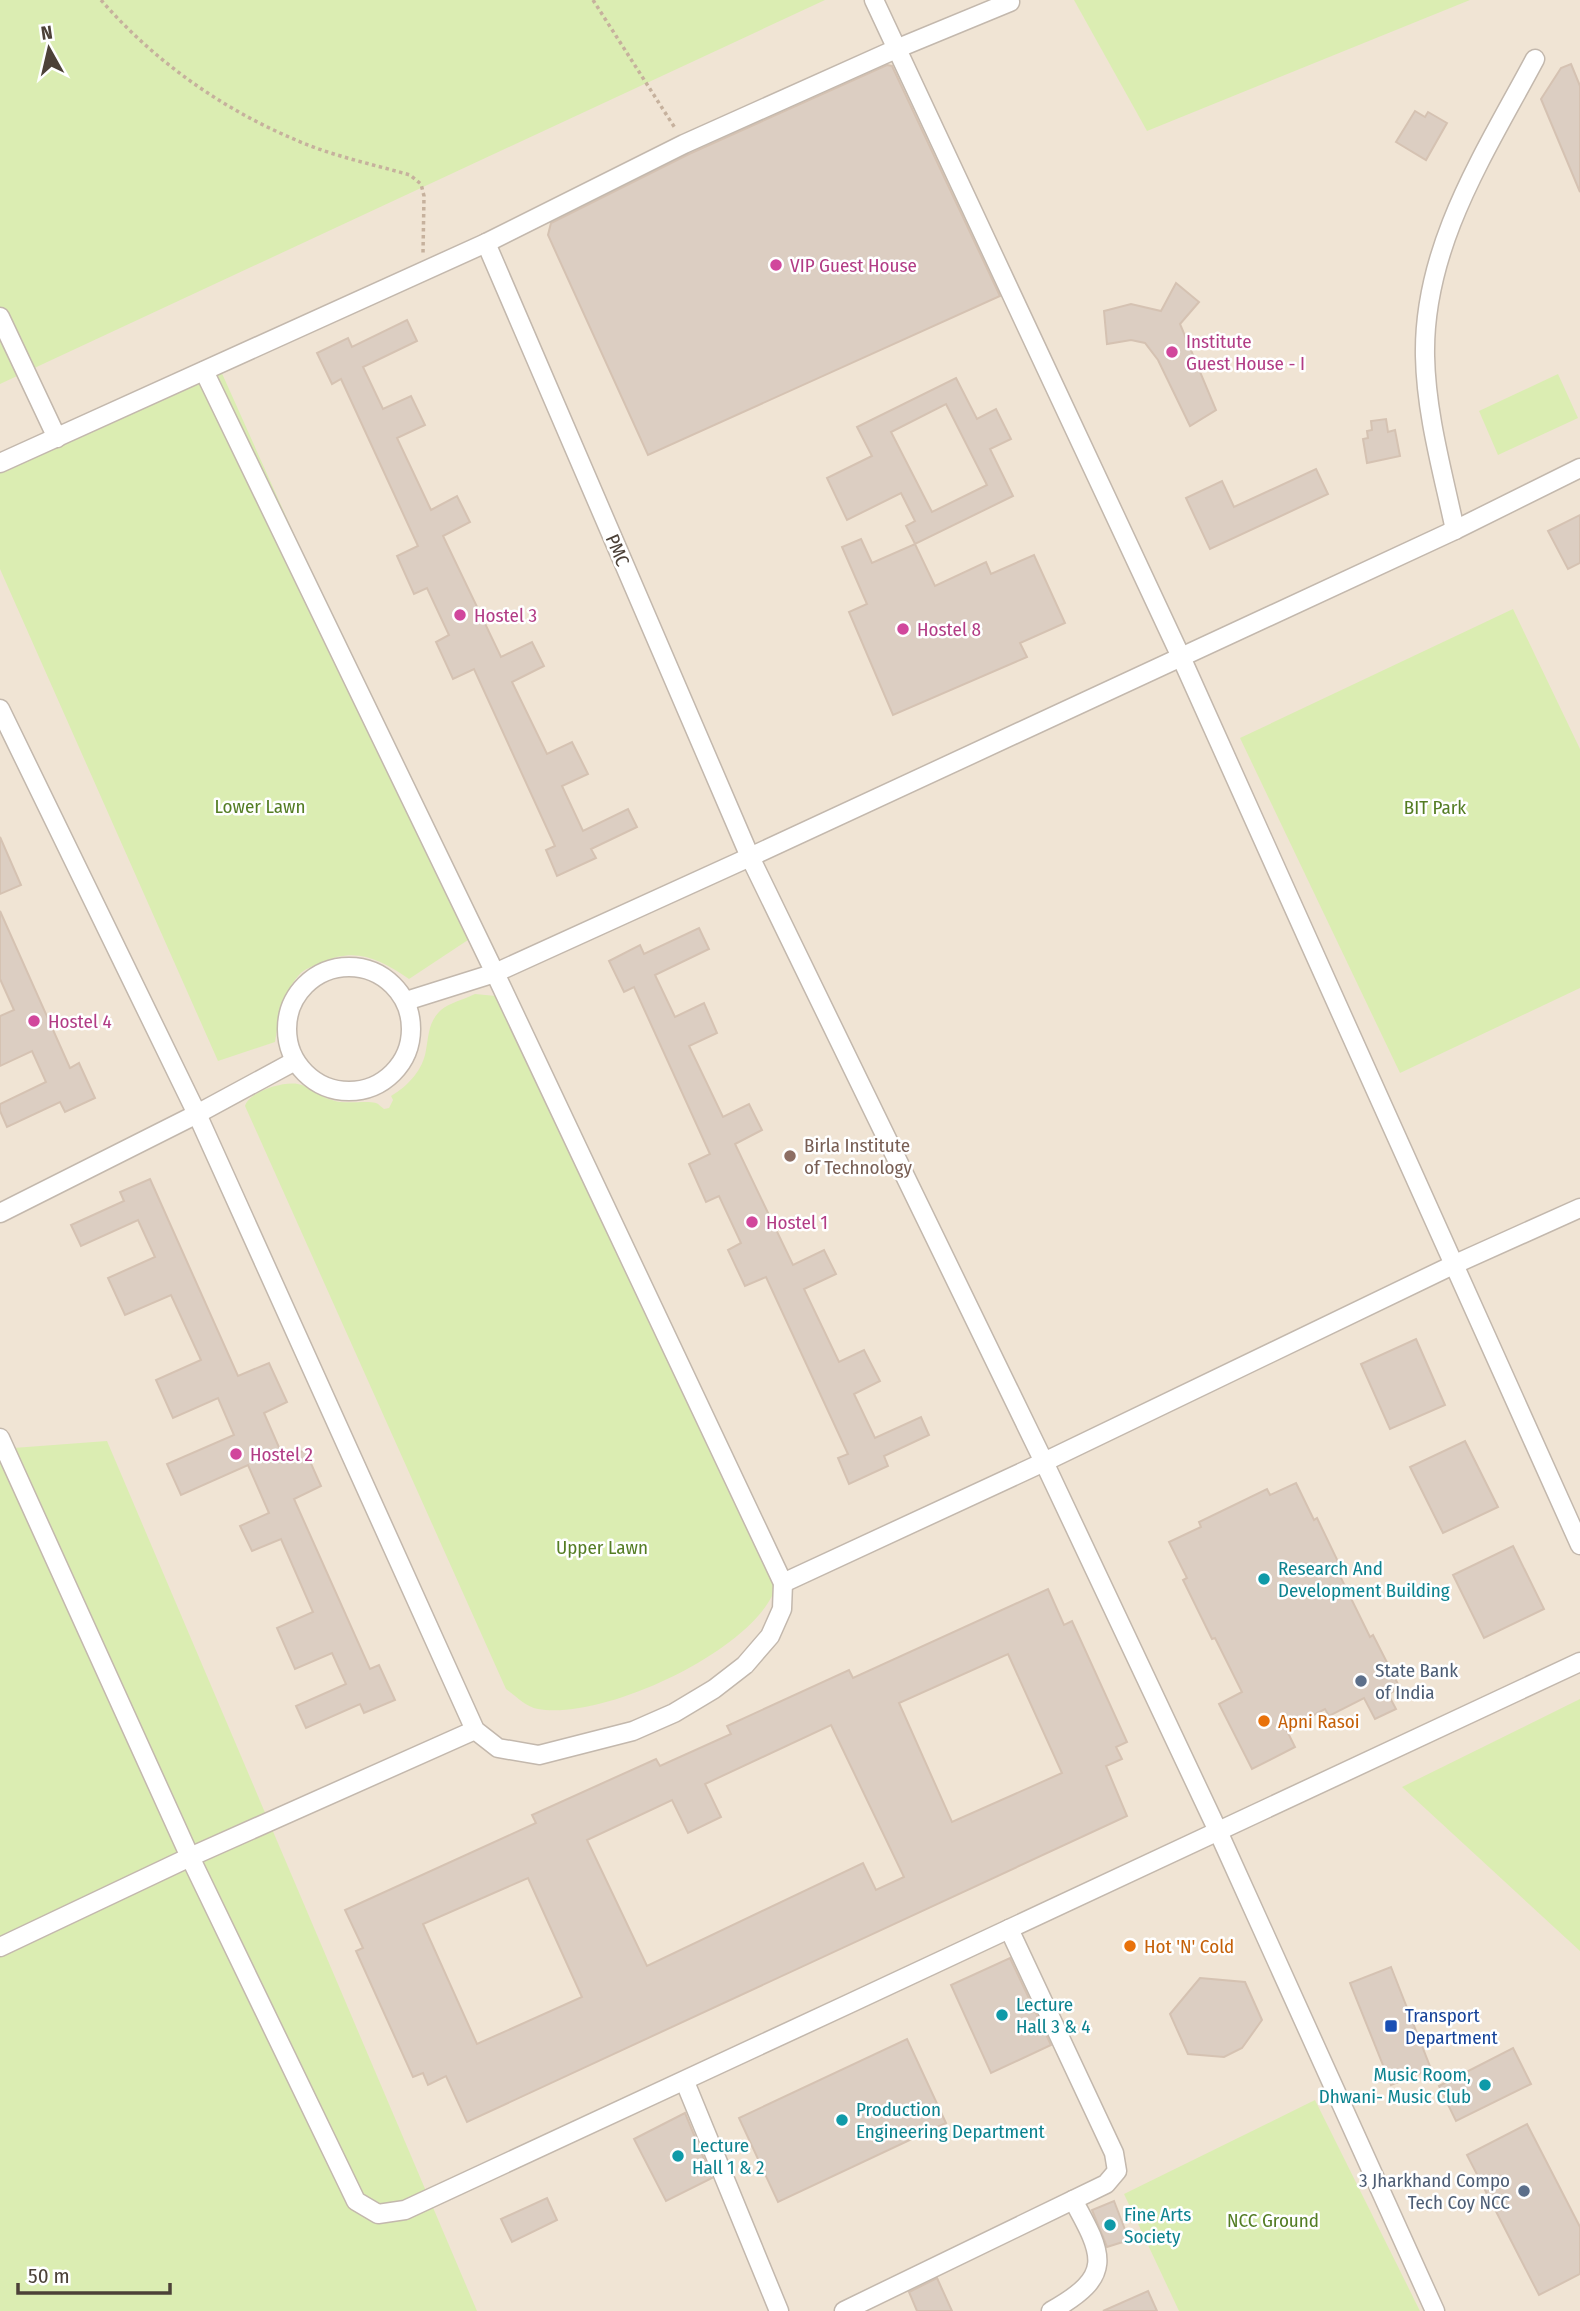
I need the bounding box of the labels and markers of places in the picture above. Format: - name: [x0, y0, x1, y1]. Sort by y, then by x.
- place label: VIP Guest House: [790, 254, 917, 277]
- marker: VIP Guest House: [768, 257, 784, 273]
- place label: Institute Guest House - I: [1186, 330, 1305, 375]
- marker: Institute Guest House - I: [1164, 344, 1180, 360]
- place label: Hostel 3: [474, 604, 537, 627]
- marker: Hostel 3: [452, 607, 468, 623]
- place label: Hostel 8: [917, 618, 981, 641]
- marker: Hostel 8: [895, 621, 911, 637]
- place label: Hostel 4: [48, 1010, 112, 1033]
- marker: Hostel 4: [26, 1013, 42, 1029]
- place label: Birla Institute of Technology: [804, 1134, 912, 1179]
- marker: Birla Institute of Technology: [782, 1148, 798, 1164]
- place label: Hostel 1: [766, 1211, 828, 1234]
- marker: Hostel 1: [744, 1214, 760, 1230]
- place label: Hostel 2: [250, 1443, 313, 1466]
- marker: Hostel 2: [228, 1446, 244, 1462]
- place label: Research And Development Building: [1278, 1557, 1450, 1602]
- marker: Research And Development Building: [1256, 1571, 1272, 1587]
- place label: State Bank of India: [1375, 1659, 1458, 1704]
- marker: State Bank of India: [1353, 1673, 1369, 1689]
- place label: Apni Rasoi: [1278, 1710, 1360, 1733]
- marker: Apni Rasoi: [1256, 1713, 1272, 1729]
- place label: Hot 'N' Cold: [1144, 1935, 1234, 1958]
- marker: Hot 'N' Cold: [1122, 1938, 1138, 1954]
- place label: Lecture Hall 3 & 4: [1016, 1993, 1090, 2038]
- place label: Transport Department: [1405, 2004, 1499, 2049]
- marker: Lecture Hall 3 & 4: [994, 2007, 1010, 2023]
- marker: Transport Department: [1383, 2018, 1399, 2034]
- place label: Music Room, Dhwani- Music Club: [1319, 2063, 1471, 2108]
- marker: Music Room, Dhwani- Music Club: [1477, 2077, 1493, 2093]
- place label: Production Engineering Department: [856, 2098, 1046, 2143]
- marker: Production Engineering Department: [834, 2112, 850, 2128]
- place label: Lecture Hall 1 & 2: [692, 2134, 765, 2179]
- marker: Lecture Hall 1 & 2: [670, 2148, 686, 2164]
- place label: 3 Jharkhand Compo Tech Coy NCC: [1359, 2169, 1510, 2214]
- marker: 3 Jharkhand Compo Tech Coy NCC: [1516, 2183, 1532, 2199]
- place label: Fine Arts Society: [1124, 2203, 1191, 2248]
- marker: Fine Arts Society: [1102, 2217, 1118, 2233]

